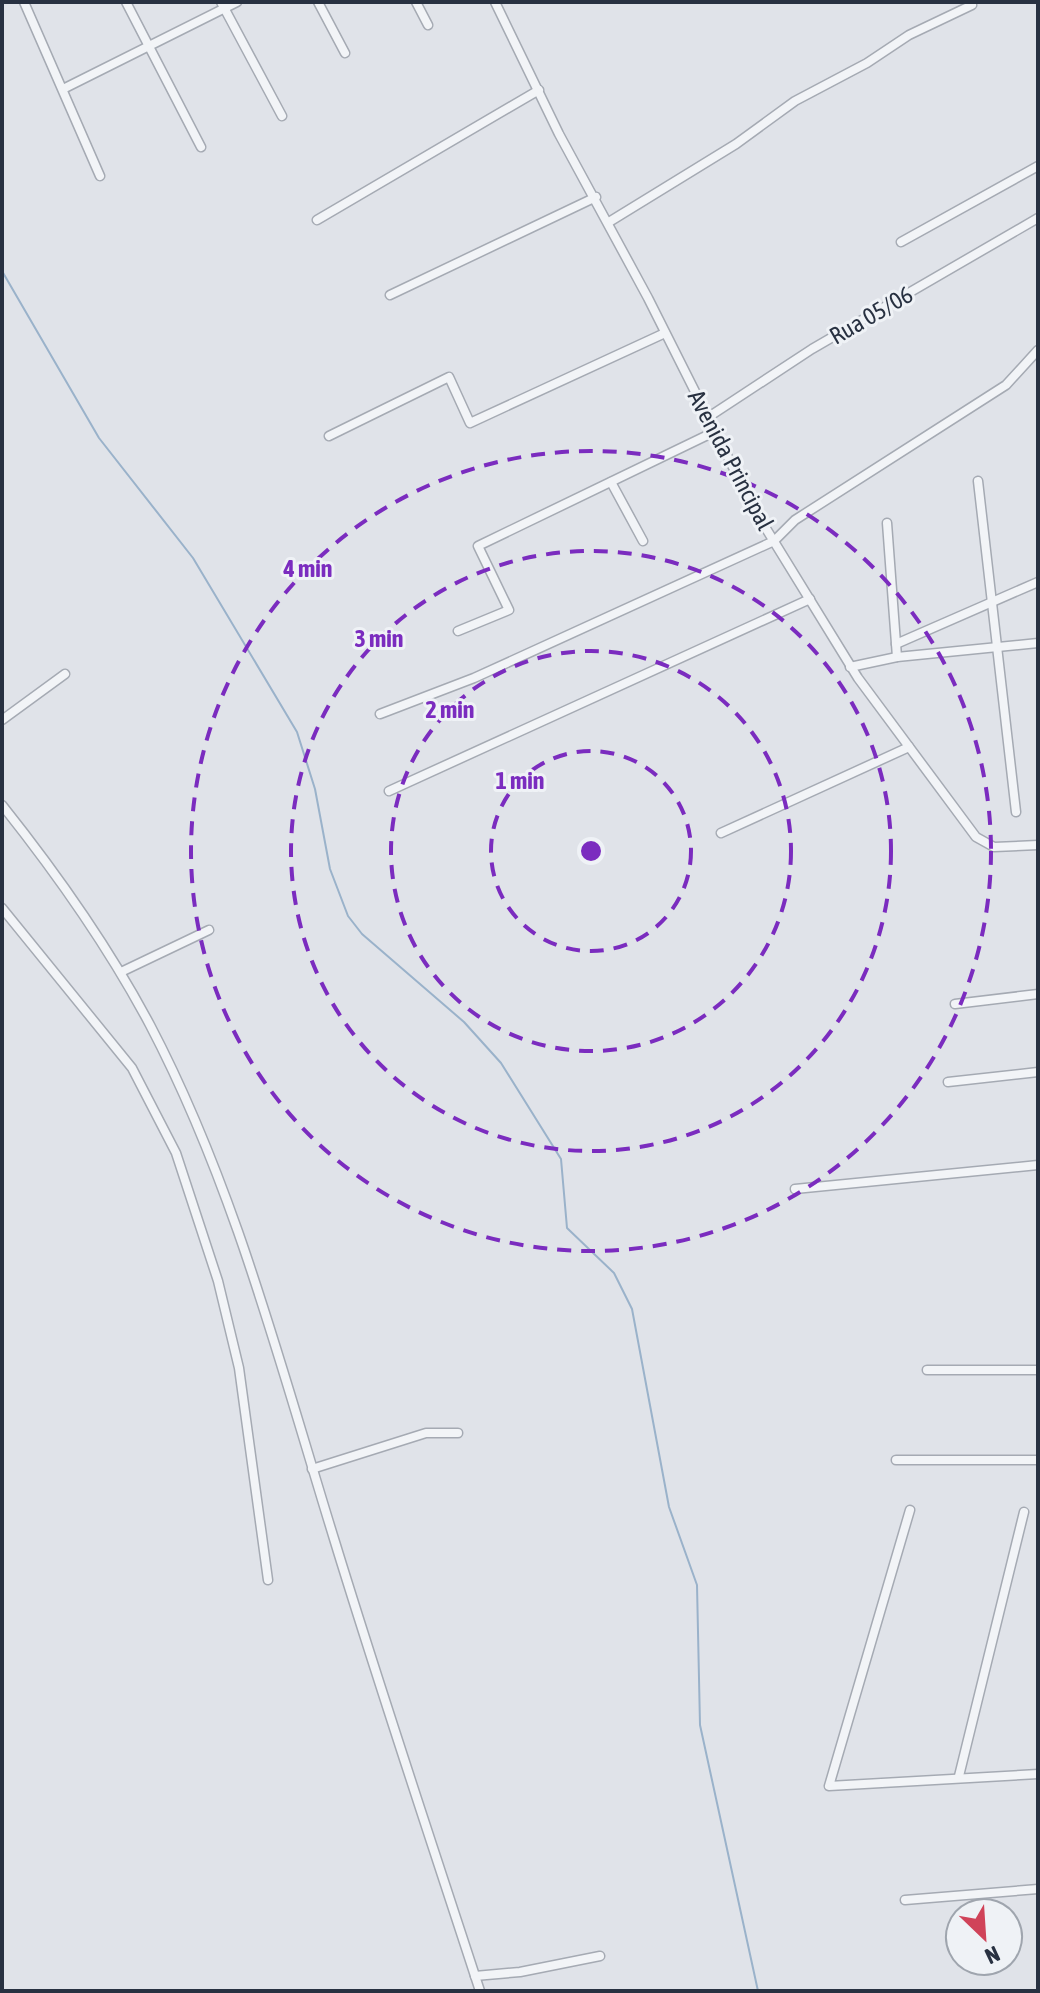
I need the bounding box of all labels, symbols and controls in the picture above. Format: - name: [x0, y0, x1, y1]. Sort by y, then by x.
- street label: Rua 05/06: [825, 280, 917, 350]
- street label: Avenida Principal: [683, 385, 780, 535]
- text: 4 min: [282, 555, 333, 582]
- text: 3 min: [354, 625, 404, 652]
- text: 2 min: [425, 696, 475, 723]
- text: 1 min: [495, 767, 545, 794]
- centre of rings: [577, 837, 605, 865]
- north arrow: [944, 1897, 1024, 1977]
- text: N: [981, 1941, 1004, 1970]

